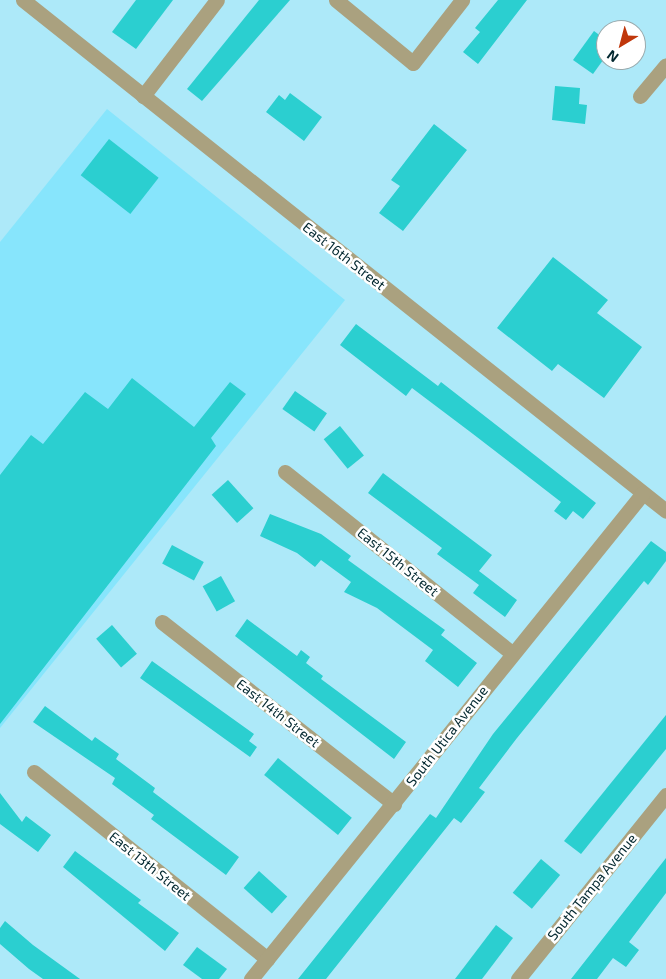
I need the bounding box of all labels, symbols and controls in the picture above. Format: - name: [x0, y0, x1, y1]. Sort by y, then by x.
- north arrow: [596, 20, 646, 70]
- text: N: [603, 47, 621, 66]
- street label: East 16th Street: [299, 219, 389, 293]
- street label: East 15th Street: [354, 524, 442, 600]
- street label: East 14th Street: [233, 675, 323, 751]
- street label: South Utica Avenue: [402, 682, 492, 790]
- street label: East 13th Street: [106, 828, 194, 904]
- street label: South Tampa Avenue: [544, 830, 640, 944]

